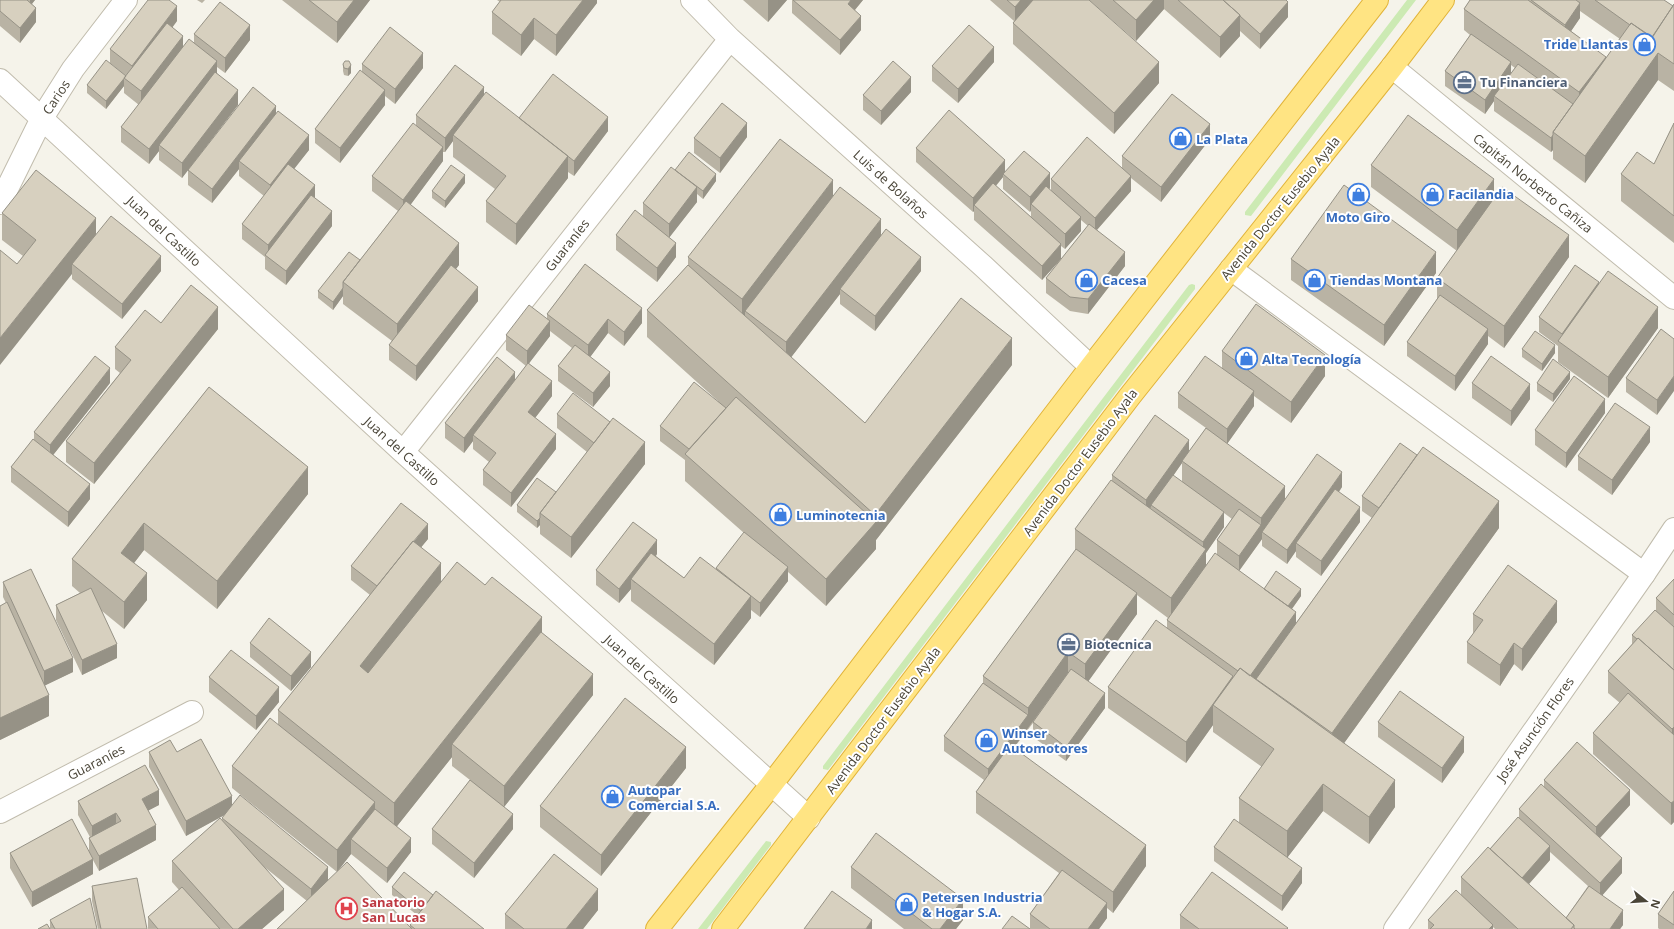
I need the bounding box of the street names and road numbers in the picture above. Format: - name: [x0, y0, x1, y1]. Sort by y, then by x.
- street label: Carios: [38, 76, 74, 118]
- street label: Capitán Norberto Cañiza: [1469, 129, 1597, 237]
- street label: Avenida Doctor Eusebio Ayala: [1216, 132, 1344, 284]
- street label: Luis de Bolaños: [850, 146, 932, 222]
- street label: Juan del Castillo: [121, 190, 205, 270]
- street label: Guaraníes: [541, 215, 593, 275]
- street label: Avenida Doctor Eusebio Ayala: [1019, 385, 1141, 539]
- street label: Juan del Castillo: [359, 411, 444, 490]
- street label: Juan del Castillo: [599, 629, 684, 708]
- street label: Avenida Doctor Eusebio Ayala: [822, 643, 944, 797]
- street label: José Asunción Flores: [1491, 673, 1578, 787]
- street label: Guaraníes: [64, 740, 128, 784]

